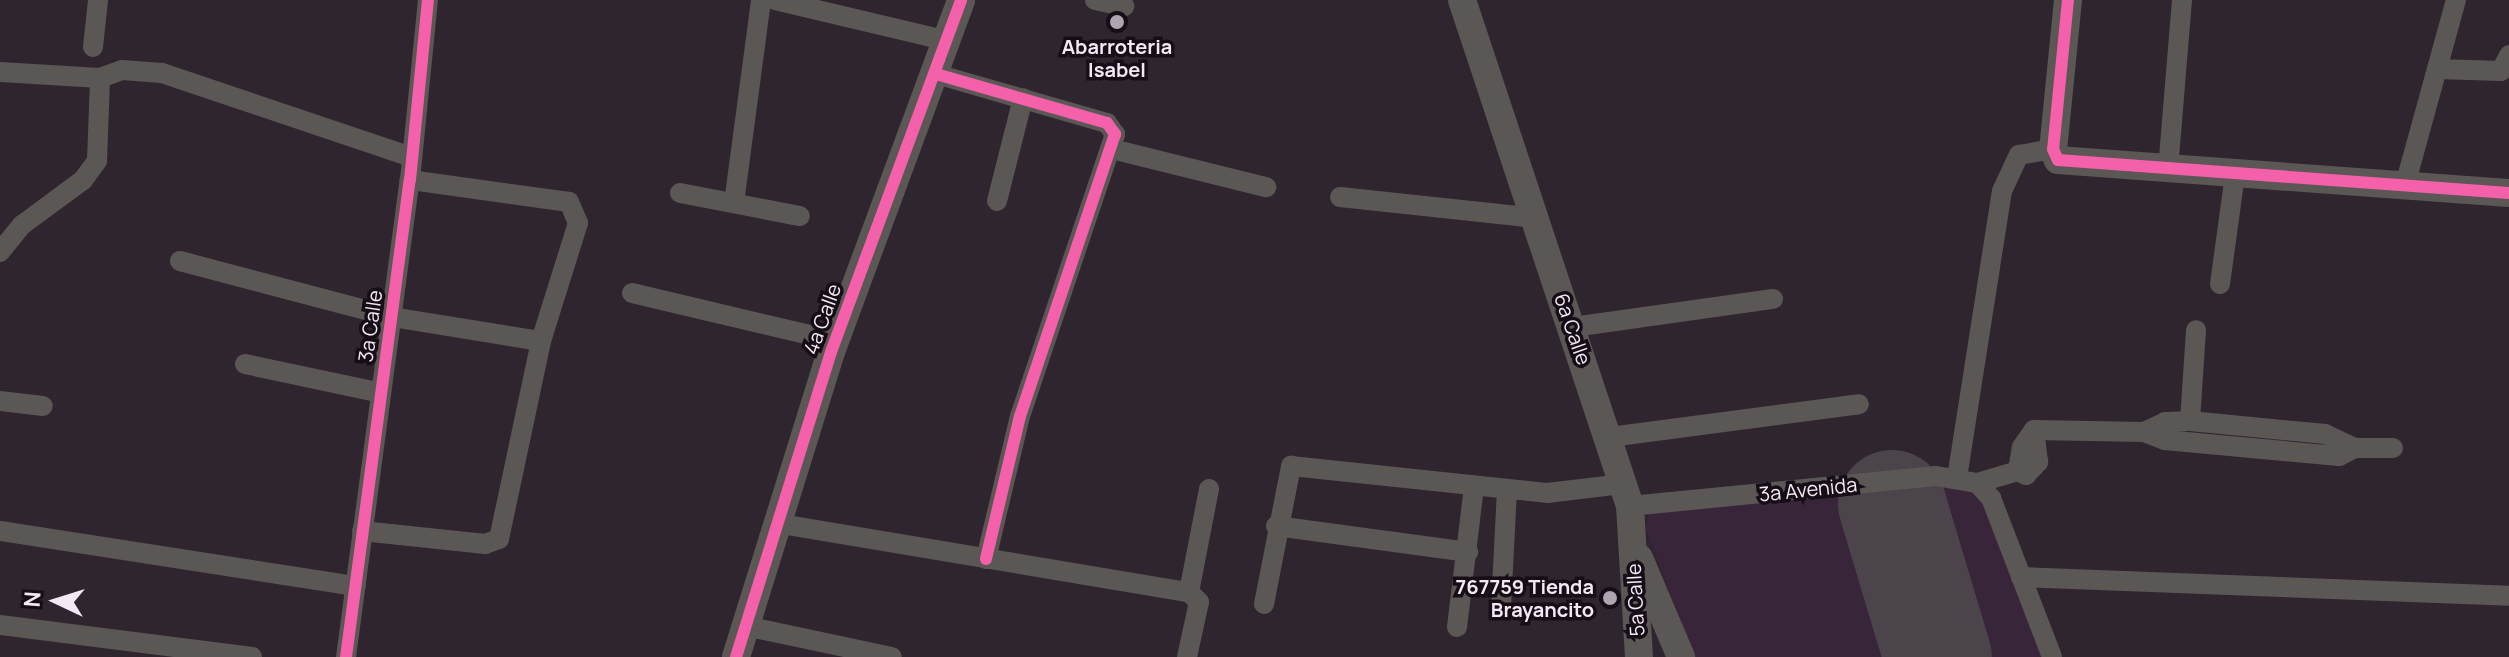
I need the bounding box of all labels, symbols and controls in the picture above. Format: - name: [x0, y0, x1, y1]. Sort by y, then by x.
- marker: Abarroteria Isabel: [1108, 13, 1126, 31]
- place label: Abarroteria Isabel: [1062, 34, 1172, 81]
- street label: 4a Calle: [798, 280, 846, 358]
- street label: 3a Calle: [353, 288, 387, 364]
- street label: 6a Calle: [1550, 290, 1596, 368]
- street label: 3a Avenida: [1758, 472, 1858, 506]
- north arrow: [16, 561, 96, 641]
- street label: 5a Calle: [1621, 563, 1649, 637]
- place label: 767759 Tienda Brayancito: [1456, 574, 1594, 621]
- marker: 767759 Tienda Brayancito: [1601, 589, 1619, 607]
- text: N: [17, 590, 48, 608]

